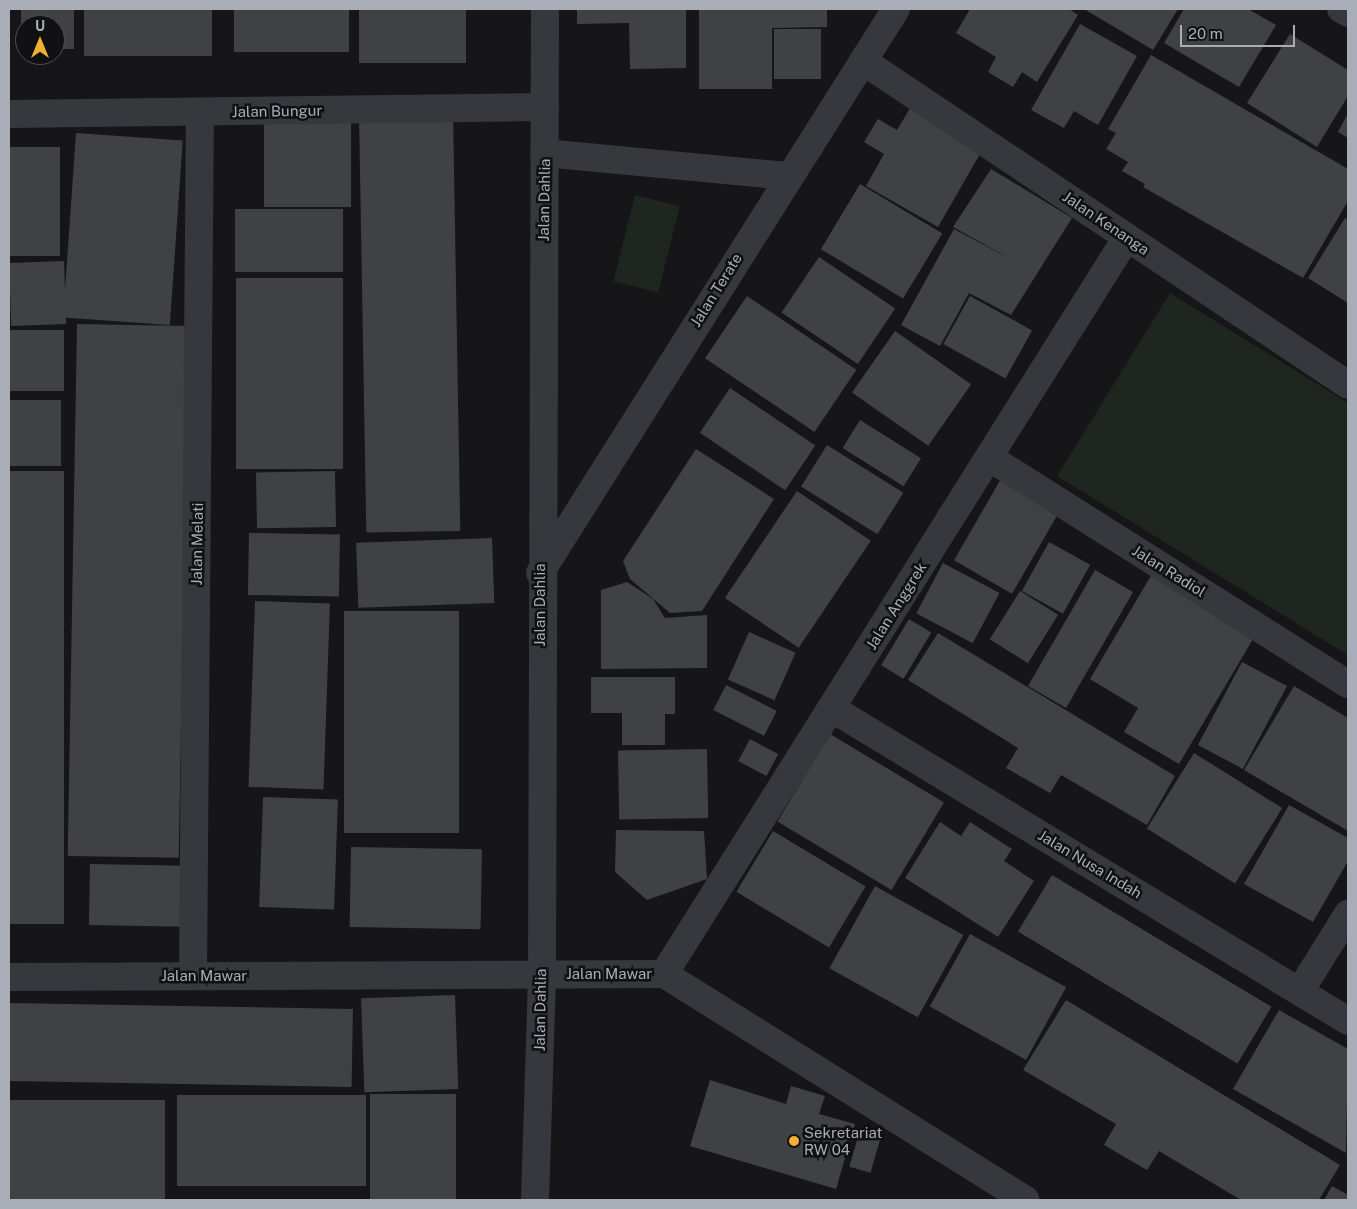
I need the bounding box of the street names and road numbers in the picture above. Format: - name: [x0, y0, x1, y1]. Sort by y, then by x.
- street label: Jalan Bungur: [232, 101, 322, 121]
- street label: Jalan Dahlia: [534, 158, 554, 242]
- street label: Jalan Kenanga: [1059, 187, 1153, 259]
- street label: Jalan Terate: [686, 250, 746, 330]
- street label: Jalan Melati: [187, 502, 207, 586]
- street label: Jalan Radiol: [1129, 541, 1209, 601]
- street label: Jalan Anggrek: [862, 559, 930, 653]
- street label: Jalan Dahlia: [531, 563, 549, 647]
- street label: Jalan Nusa Indah: [1035, 826, 1145, 902]
- street label: Jalan Mawar: [566, 965, 652, 983]
- street label: Jalan Mawar: [161, 967, 247, 985]
- street label: Jalan Dahlia: [530, 968, 550, 1052]

